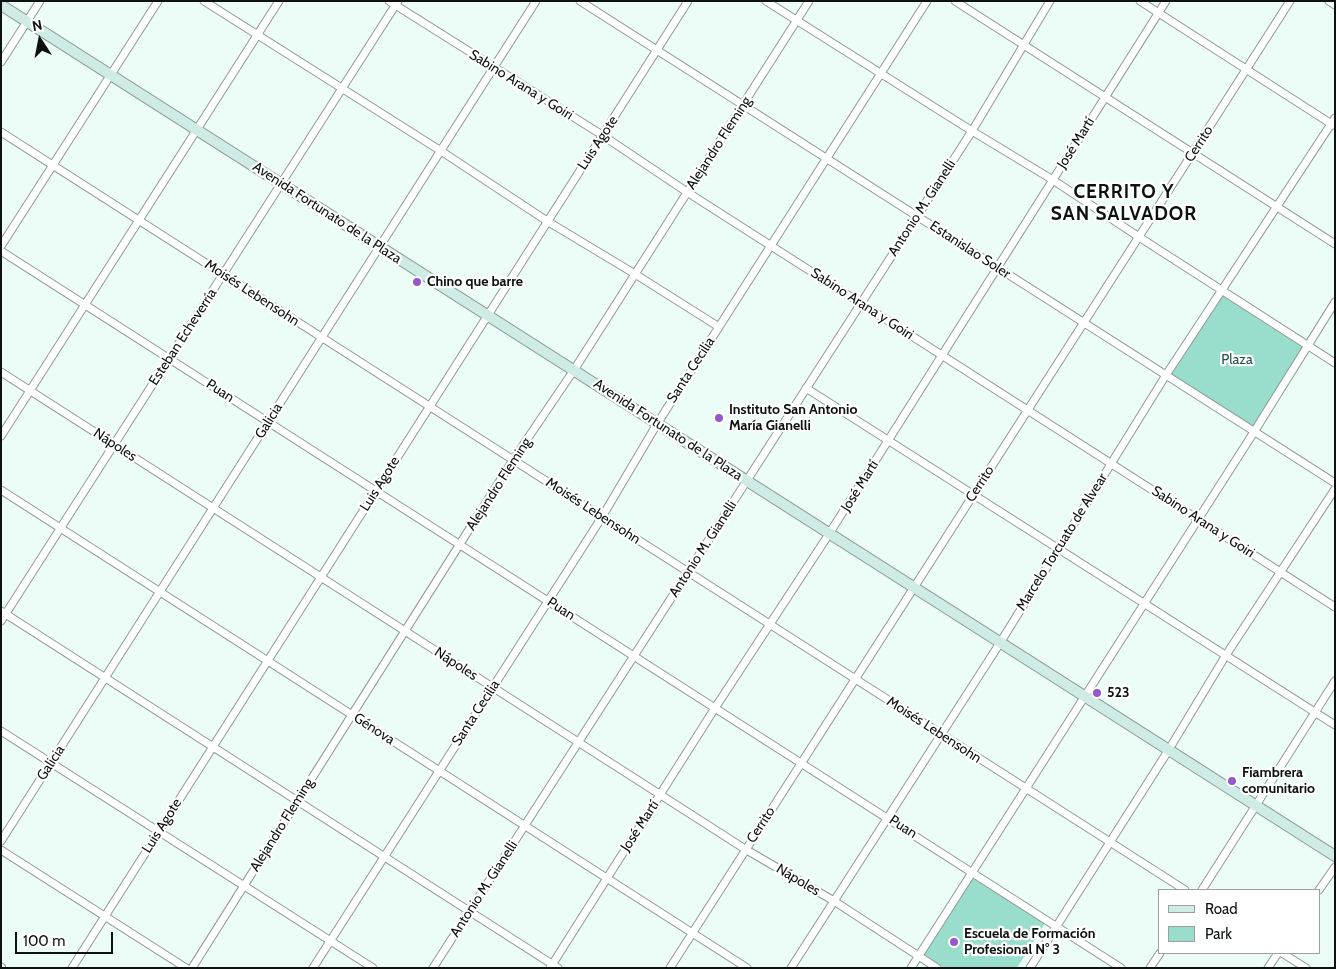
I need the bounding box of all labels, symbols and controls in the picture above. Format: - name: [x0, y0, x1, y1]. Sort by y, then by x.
- north arrow: [15, 15, 65, 65]
- text: N: [31, 15, 44, 35]
- street label: Sabino Arana y Goiri: [466, 46, 576, 124]
- street label: Alejandro Fleming: [683, 94, 755, 192]
- street label: Luis Agote: [574, 113, 622, 173]
- street label: José Martí: [1054, 114, 1098, 172]
- street label: Cerrito: [1181, 123, 1217, 165]
- street label: Antonio M. Gianelli: [885, 157, 959, 259]
- street label: Avenida Fortunato de la Plaza: [250, 159, 404, 267]
- district label: CERRITO Y SAN SALVADOR: [1049, 181, 1199, 225]
- street label: Estanislao Soler: [926, 218, 1014, 282]
- street label: Moisés Lebensohn: [202, 256, 302, 330]
- street label: Sabino Arana y Goiri: [807, 264, 917, 344]
- place label: Chino que barre: [427, 274, 523, 290]
- marker: Chino que barre: [411, 276, 423, 288]
- street label: Esteban Echeverría: [146, 286, 220, 388]
- street label: Santa Cecilia: [664, 334, 718, 406]
- park label: Plaza: [1221, 352, 1253, 368]
- street label: Puan: [203, 376, 237, 406]
- street label: Avenida Fortunato de la Plaza: [591, 376, 745, 484]
- street label: Galicia: [252, 400, 286, 442]
- place label: Instituto San Antonio María Gianelli: [729, 402, 857, 434]
- marker: Instituto San Antonio María Gianelli: [713, 412, 725, 424]
- street label: Nápoles: [90, 425, 140, 465]
- street label: Alejandro Fleming: [463, 435, 535, 533]
- street label: Luis Agote: [357, 454, 403, 514]
- street label: José Martí: [838, 457, 882, 515]
- street label: Cerrito: [962, 463, 998, 505]
- street label: Marcelo Torcuato de Alvear: [1013, 470, 1111, 614]
- street label: Moisés Lebensohn: [543, 474, 643, 548]
- street label: Sabino Arana y Goiri: [1148, 482, 1258, 562]
- street label: Antonio M. Gianelli: [666, 498, 740, 600]
- street label: Puan: [544, 594, 578, 624]
- street label: Nápoles: [431, 644, 481, 684]
- street label: Santa Cecilia: [449, 677, 503, 749]
- place label: 523: [1107, 685, 1129, 701]
- marker: 523: [1091, 687, 1103, 699]
- street label: Moisés Lebensohn: [884, 693, 984, 767]
- street label: Génova: [350, 710, 398, 748]
- street label: Galicia: [33, 742, 69, 784]
- place label: Fiambrera comunitario: [1242, 765, 1315, 798]
- street label: Alejandro Fleming: [247, 775, 317, 875]
- marker: Fiambrera comunitario: [1226, 775, 1238, 787]
- street label: Luis Agote: [139, 796, 185, 856]
- street label: José Martí: [617, 797, 663, 855]
- street label: Cerrito: [743, 804, 779, 846]
- street label: Puan: [886, 812, 920, 842]
- street label: Antonio M. Gianelli: [447, 838, 521, 940]
- street label: Nápoles: [773, 860, 823, 900]
- legend: [1158, 889, 1321, 954]
- text: Road: [1205, 900, 1238, 918]
- scale bar: [18, 922, 115, 954]
- text: Park: [1205, 925, 1232, 943]
- place label: Escuela de Formación Profesional N° 3: [964, 926, 1095, 959]
- text: 100 m: [23, 932, 65, 950]
- marker: Escuela de Formación Profesional N° 3: [948, 936, 960, 948]

